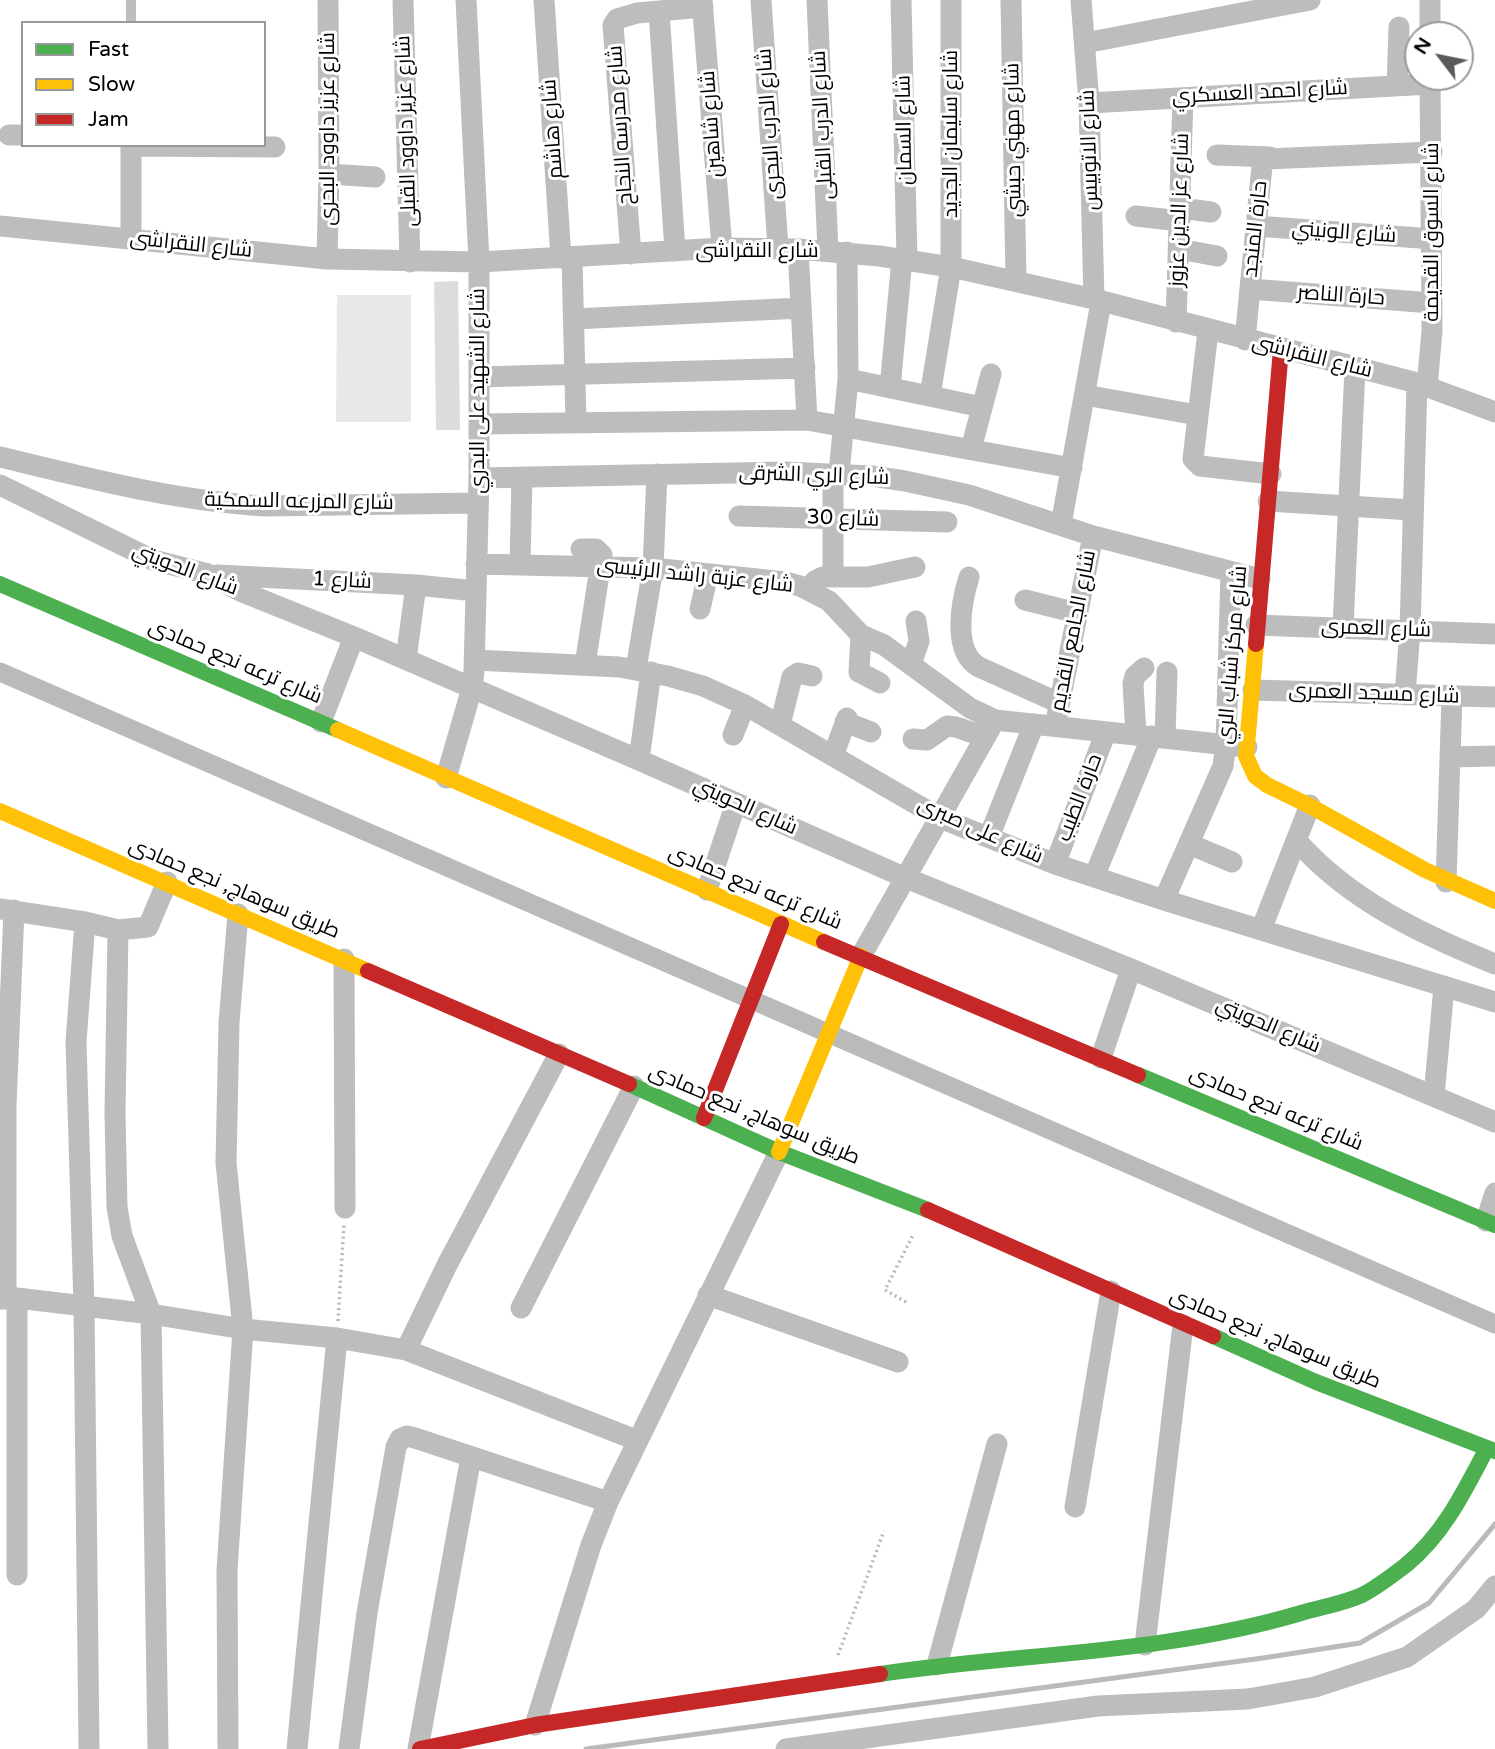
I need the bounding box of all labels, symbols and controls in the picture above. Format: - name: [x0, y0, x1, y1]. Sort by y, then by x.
- legend: [21, 21, 266, 147]
- north arrow: [1404, 21, 1474, 91]
- street label: شارع عزيز داوود البحرى: [315, 32, 341, 226]
- text: N: [1410, 34, 1436, 58]
- street label: شارع عزيز داوود القبلى: [391, 35, 423, 227]
- text: Fast: [88, 37, 129, 62]
- street label: شارع مدرسه النجاح: [603, 44, 639, 206]
- street label: شارع الدرب البحرى: [752, 47, 788, 201]
- street label: شارع الدرب القبلى: [807, 50, 839, 200]
- street label: شارع سليمان الجديد: [938, 50, 964, 218]
- street label: شارع مهني حبشي: [1000, 62, 1028, 218]
- street label: شارع شاهين: [696, 70, 728, 178]
- text: Slow: [88, 72, 135, 97]
- street label: شارع السمان: [891, 75, 919, 185]
- street label: شارع احمد العسكري: [1171, 76, 1349, 110]
- street label: شارع هاشم: [537, 78, 569, 180]
- street label: شارع الاتوبيس: [1075, 89, 1105, 211]
- text: Jam: [88, 107, 129, 132]
- street label: شارع عز الدين عزوز: [1165, 132, 1195, 288]
- street label: شارع السوق القديمة: [1419, 142, 1445, 322]
- street label: حارة المنجد: [1238, 180, 1274, 278]
- street label: شارع الونيني: [1291, 217, 1397, 249]
- street label: شارع النقراشى: [129, 226, 253, 264]
- street label: شارع النقراشى: [696, 238, 818, 264]
- street label: حارة الناصر: [1296, 280, 1386, 312]
- street label: شارع الشهيد على البدري: [465, 288, 491, 494]
- street label: شارع النقراشى: [1249, 330, 1375, 384]
- street label: شارع الري الشرقى: [738, 461, 890, 491]
- street label: شارع المزرعه السمكية: [204, 488, 394, 516]
- street label: شارع 30: [806, 505, 880, 533]
- street label: شارع الحويتي: [129, 538, 241, 602]
- street label: شارع الجامع القديم: [1046, 548, 1102, 714]
- street label: شارع عزبة راشد الرئيسى: [596, 553, 794, 599]
- street label: شارع مركز شباب الري: [1213, 565, 1253, 745]
- street label: شارع 1: [312, 567, 372, 595]
- street label: شارع ترعه نجع حمادى: [144, 614, 326, 710]
- street label: شارع العمرى: [1320, 614, 1432, 644]
- street label: شارع مسجد العمرى: [1288, 678, 1460, 710]
- street label: حارة الطيب: [1052, 751, 1108, 845]
- street label: شارع الحويتي: [689, 773, 801, 841]
- street label: شارع على صبرى: [913, 792, 1047, 870]
- street label: طريق سوهاج, نجع حمادى: [125, 833, 343, 945]
- street label: شارع ترعه نجع حمادى: [664, 840, 846, 936]
- street label: شارع الحويتي: [1212, 993, 1324, 1059]
- street label: طريق سوهاج, نجع حمادى: [645, 1059, 863, 1171]
- street label: شارع ترعه نجع حمادى: [1185, 1061, 1367, 1157]
- street label: طريق سوهاج, نجع حمادى: [1166, 1283, 1384, 1395]

